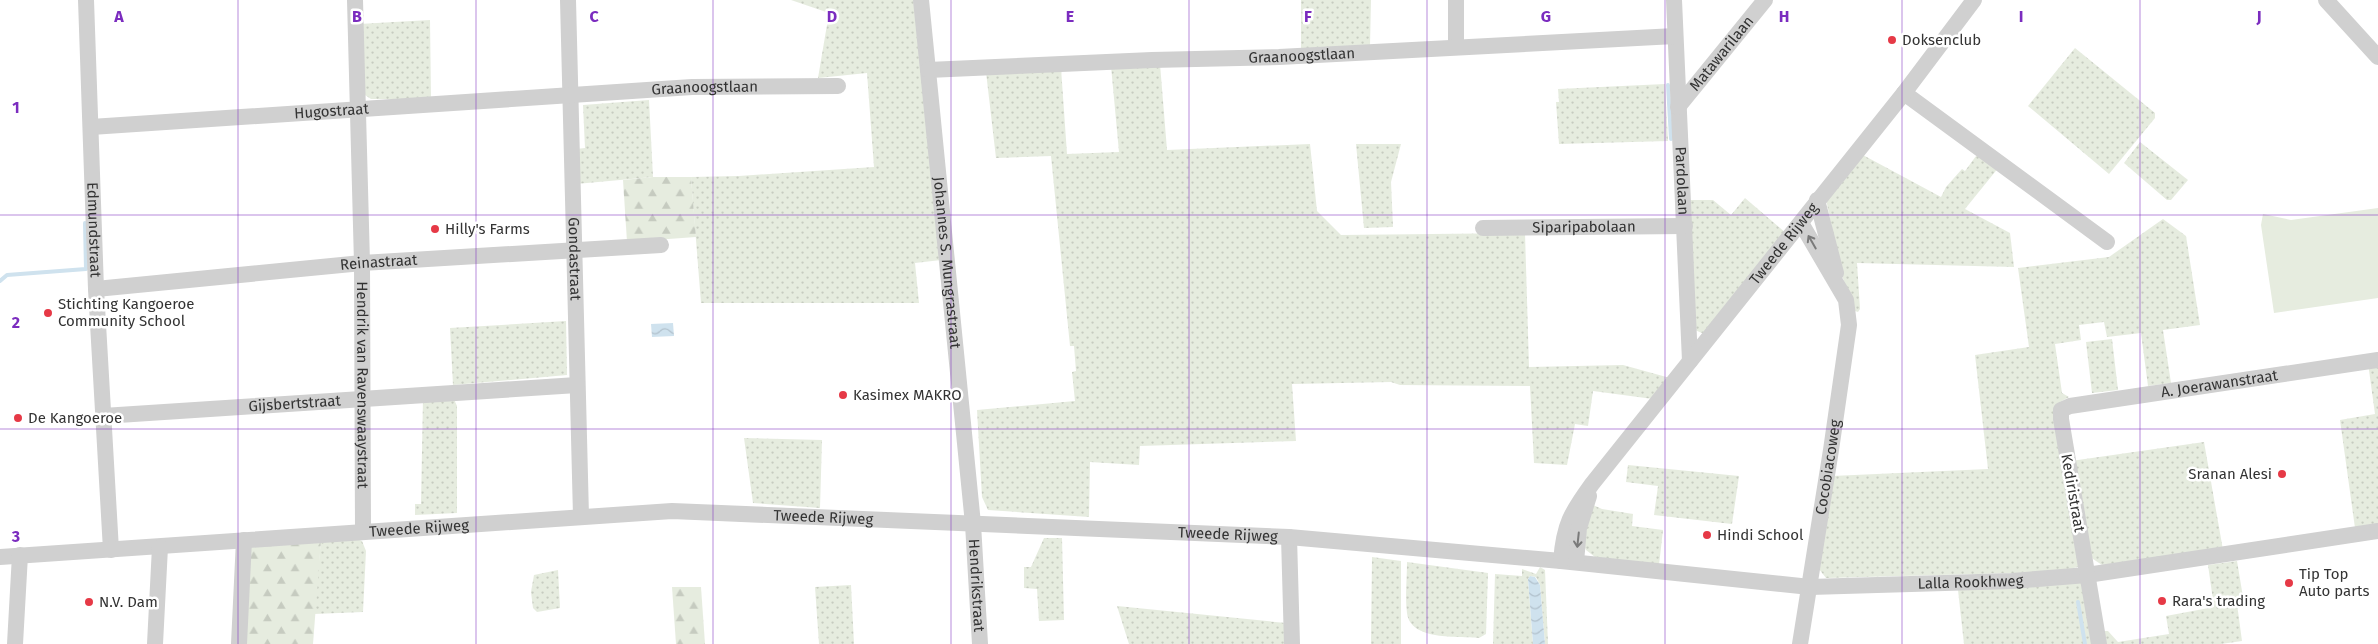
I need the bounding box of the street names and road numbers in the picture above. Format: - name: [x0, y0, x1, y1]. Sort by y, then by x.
- street label: Matawarilaan: [1686, 12, 1757, 95]
- street label: Graanoogstlaan: [1248, 44, 1355, 67]
- street label: Graanoogstlaan: [651, 78, 758, 99]
- street label: Hugostraat: [294, 99, 370, 122]
- street label: Pardolaan: [1672, 146, 1693, 215]
- street label: Johannes S. Mungrastraat: [930, 176, 965, 350]
- street label: Edmundstraat: [83, 182, 105, 278]
- street label: Tweede Rijweg: [1746, 199, 1822, 288]
- street label: Gondastraat: [564, 217, 585, 301]
- street label: Siparipabolaan: [1532, 217, 1636, 237]
- street label: Reinastraat: [339, 251, 418, 274]
- street label: Hendrik van Ravenswaaystraat: [353, 281, 372, 489]
- street label: A. Joerawanstraat: [2160, 366, 2280, 401]
- street label: Gijsbertstraat: [248, 391, 342, 415]
- street label: Cocobiacoweg: [1812, 418, 1844, 516]
- street label: Kediristraat: [2057, 452, 2089, 534]
- street label: Tweede Rijweg: [773, 506, 874, 528]
- street label: Tweede Rijweg: [369, 516, 470, 541]
- street label: Tweede Rijweg: [1178, 523, 1278, 546]
- street label: Hendrikstraat: [965, 538, 988, 633]
- street label: Lalla Rookhweg: [1917, 571, 2024, 593]

